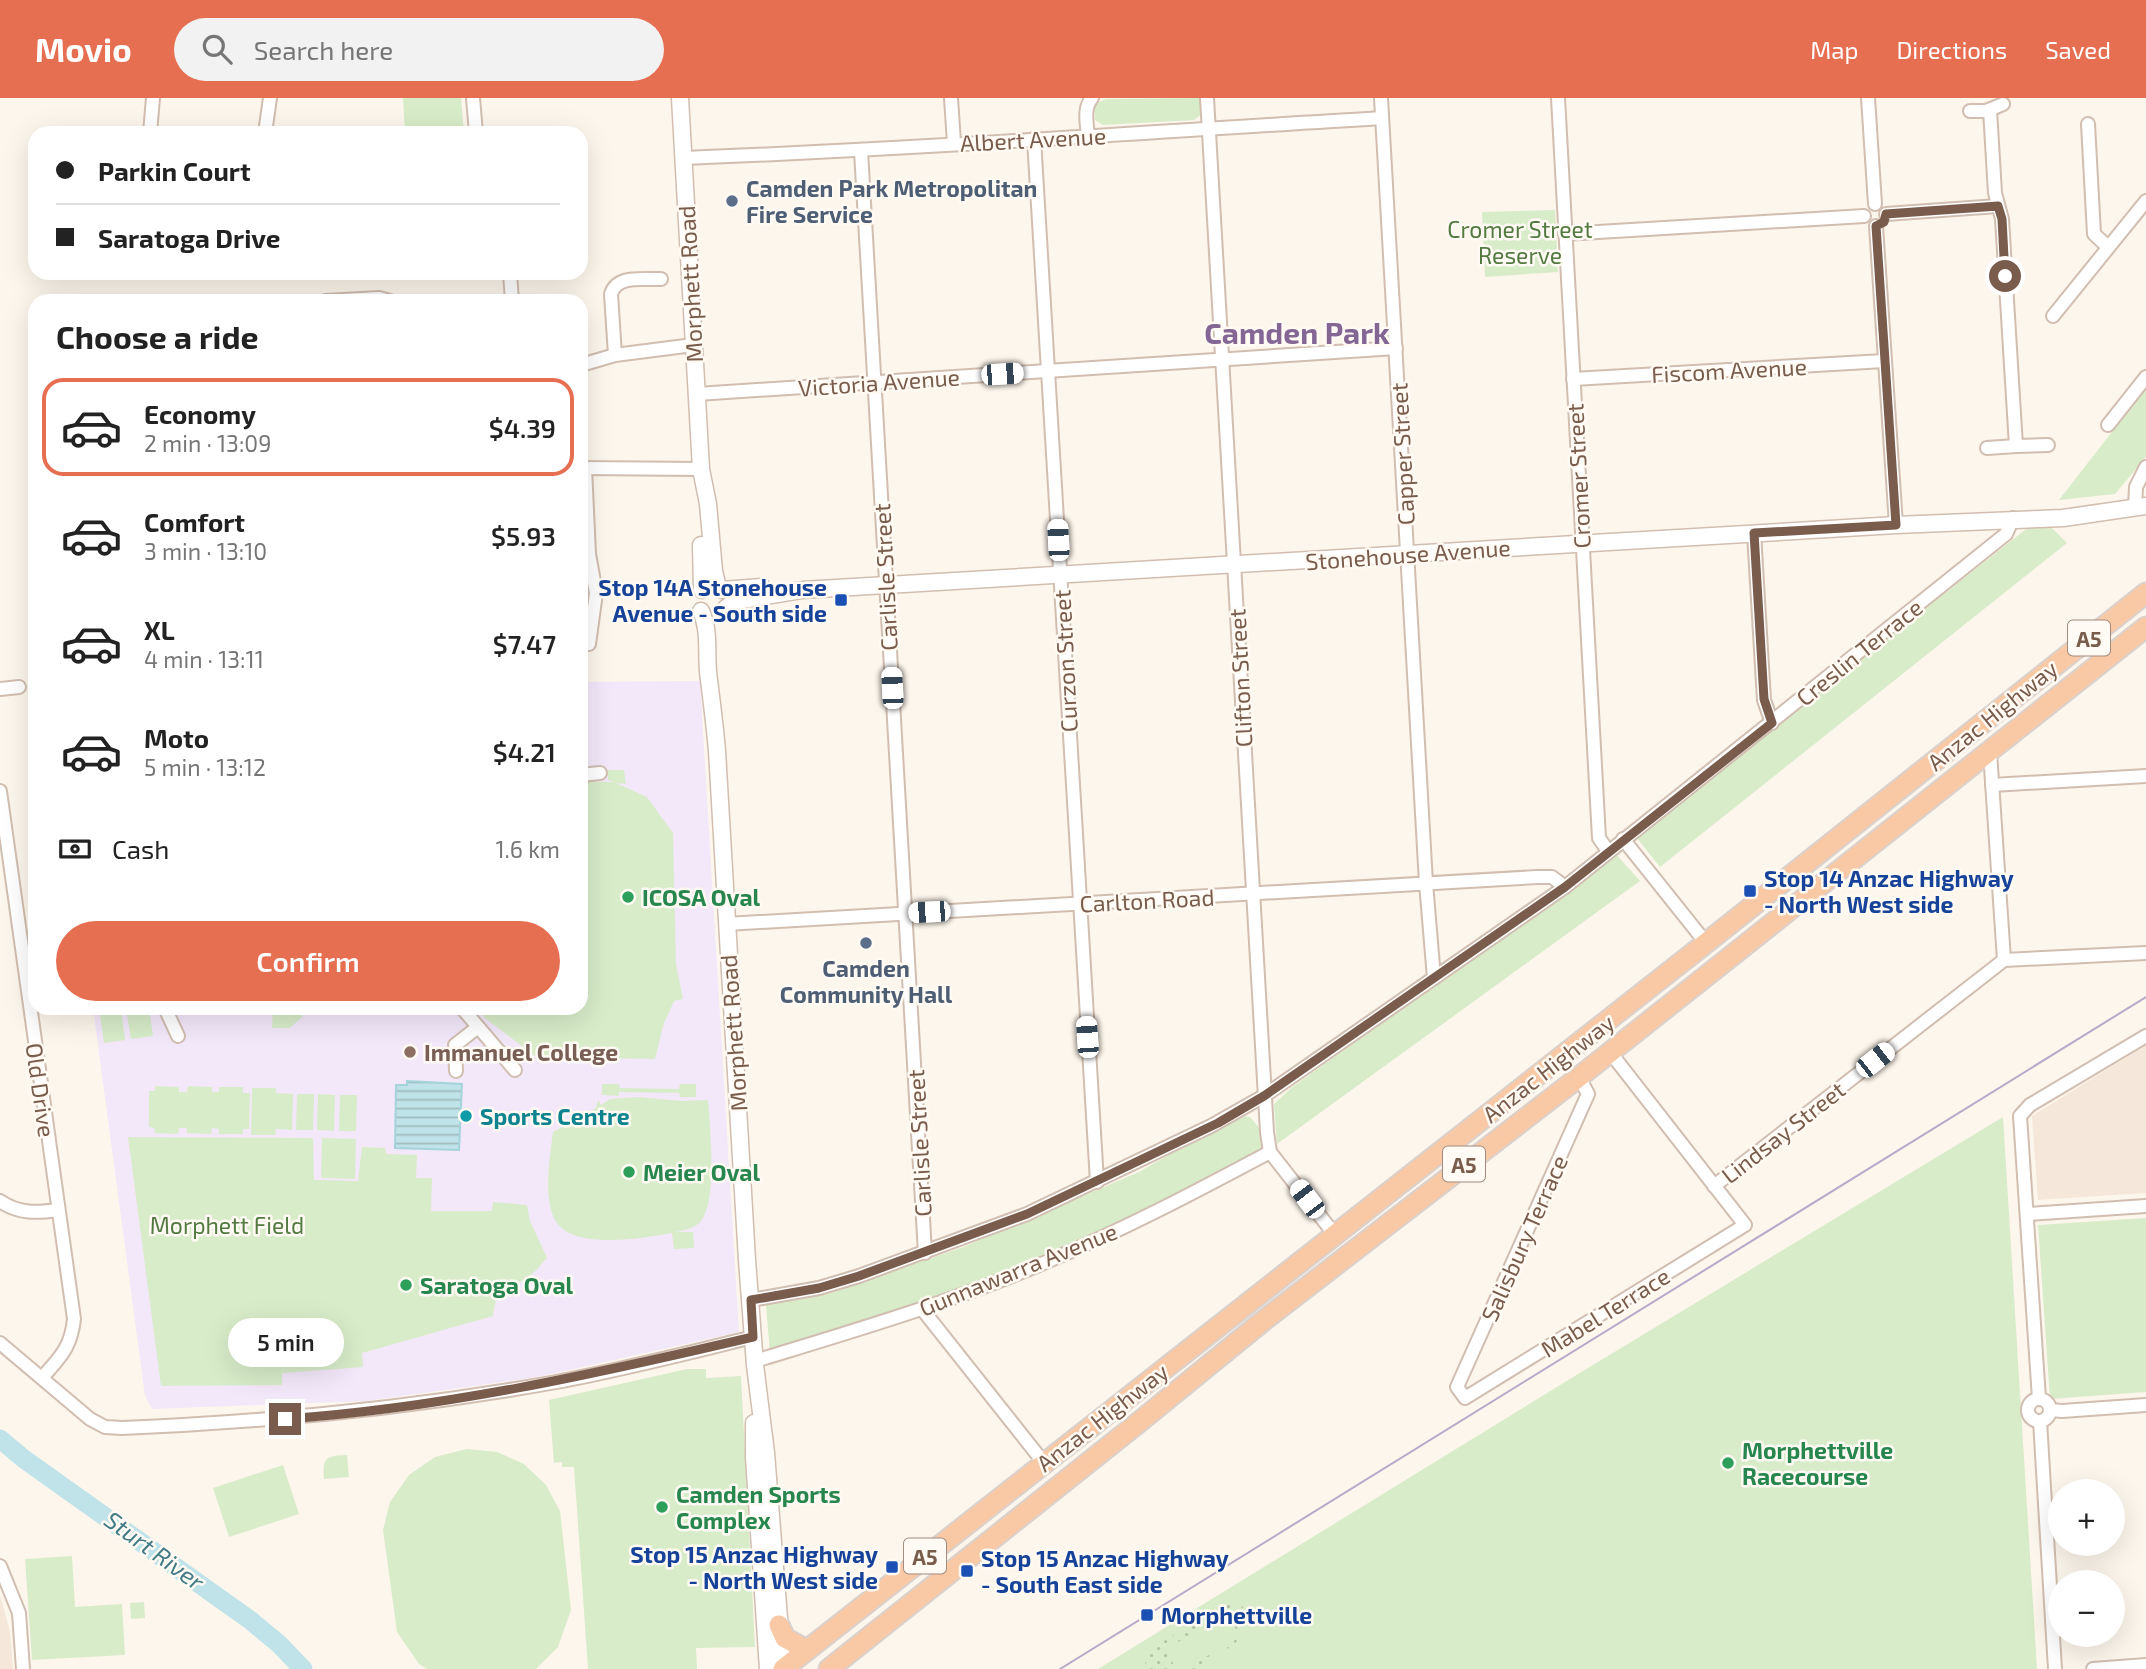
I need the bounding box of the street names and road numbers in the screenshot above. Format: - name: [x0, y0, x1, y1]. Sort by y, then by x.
- street label: Albert Avenue: [959, 121, 1107, 157]
- street label: Morphett Road: [672, 205, 708, 363]
- street label: Fiscom Avenue: [1651, 352, 1807, 388]
- street label: Victoria Avenue: [797, 362, 961, 402]
- street label: Capper Street: [1384, 382, 1420, 526]
- street label: Cromer Street: [1560, 402, 1596, 549]
- street label: Carlisle Street: [867, 502, 903, 651]
- street label: Stonehouse Avenue: [1305, 533, 1511, 575]
- street label: Curzon Street: [1047, 589, 1083, 733]
- street label: Creslin Terrace: [1790, 593, 1928, 711]
- street label: Clifton Street: [1222, 608, 1258, 748]
- road number: A5: [2068, 620, 2110, 656]
- street label: Anzac Highway: [1921, 654, 2063, 776]
- street label: Carlton Road: [1079, 882, 1215, 918]
- street label: Morphett Road: [714, 954, 752, 1112]
- street label: Anzac Highway: [1477, 1008, 1619, 1128]
- street label: Old Drive: [21, 1041, 61, 1139]
- street label: Carlisle Street: [901, 1068, 937, 1217]
- street label: Lindsay Street: [1716, 1075, 1851, 1189]
- road number: A5: [1443, 1146, 1485, 1182]
- street label: Salisbury Terrace: [1475, 1151, 1573, 1325]
- street label: Gunnawarra Avenue: [915, 1216, 1121, 1322]
- street label: Mabel Terrace: [1535, 1261, 1675, 1363]
- street label: Anzac Highway: [1031, 1357, 1173, 1477]
- road number: A5: [904, 1538, 946, 1574]

